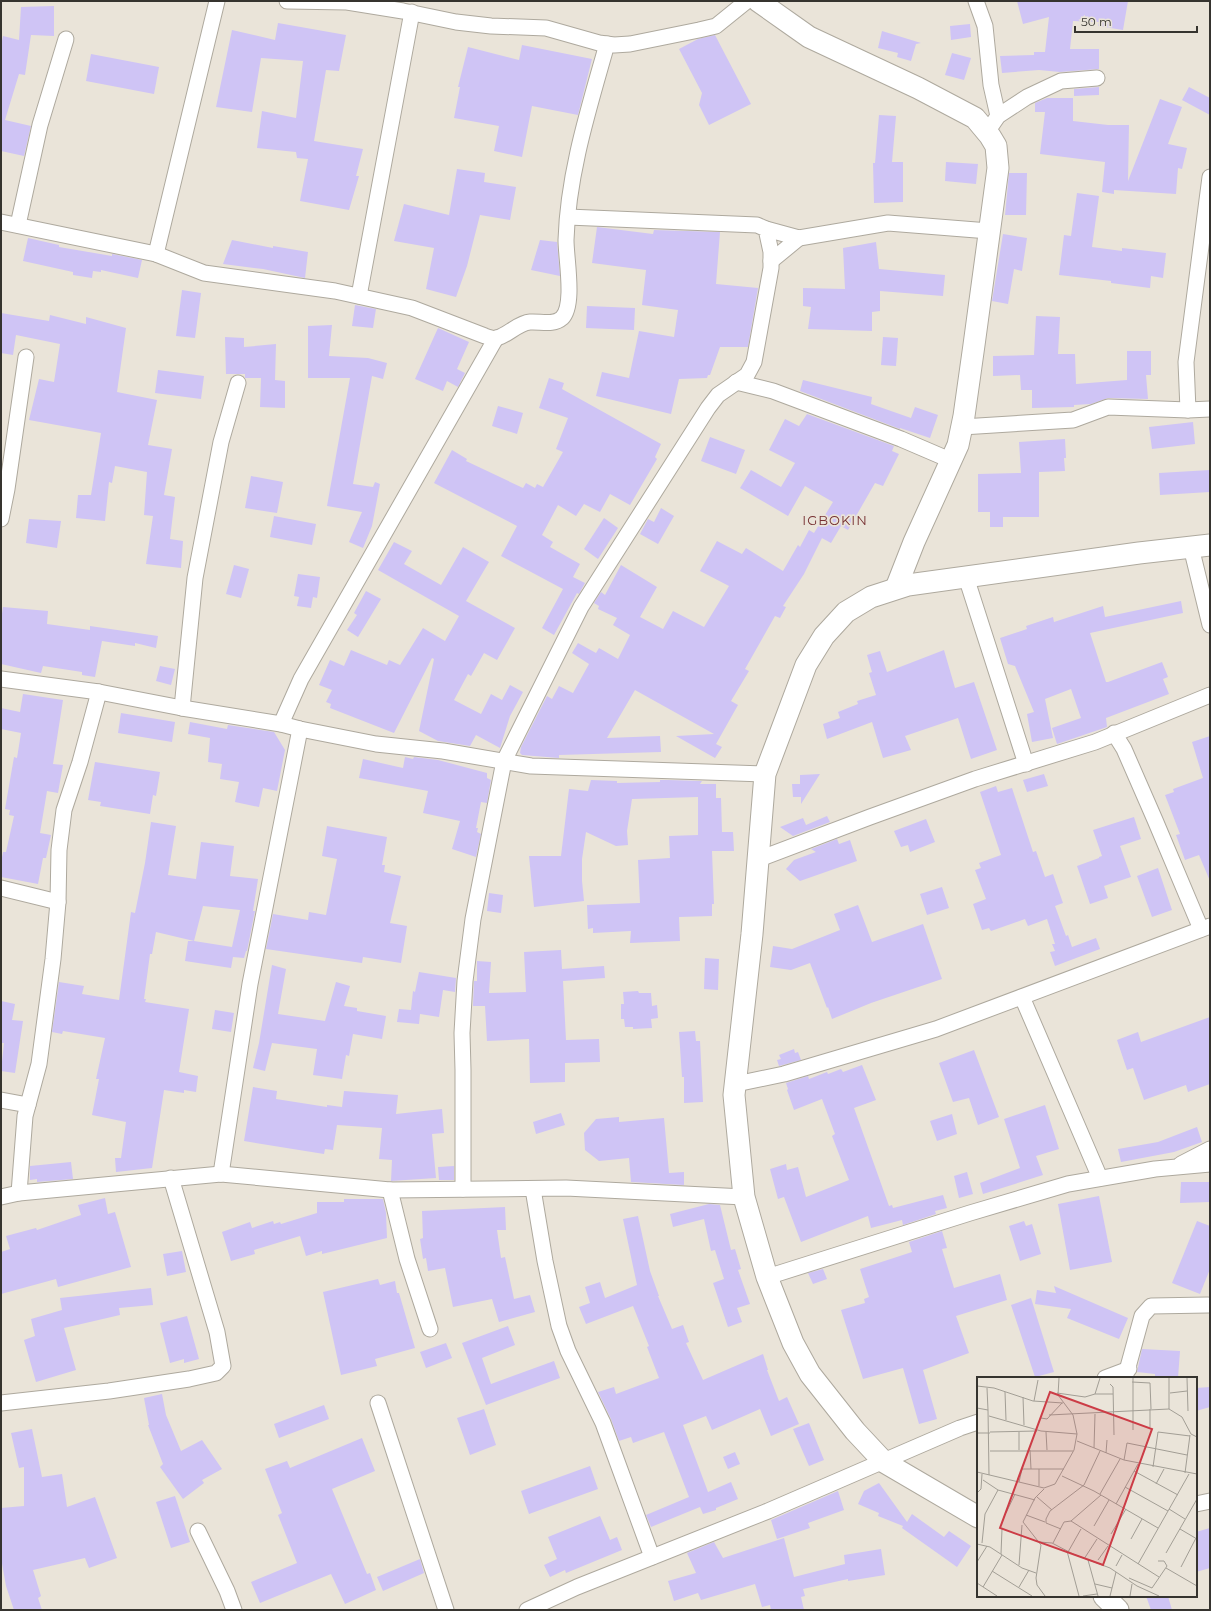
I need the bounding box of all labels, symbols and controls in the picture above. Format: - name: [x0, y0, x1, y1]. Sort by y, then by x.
- scale bar: [1075, 8, 1197, 34]
- text: 50 m: [1081, 14, 1112, 29]
- district label: IGBOKIN: [802, 512, 868, 528]
- inset map: [977, 1377, 1197, 1597]

